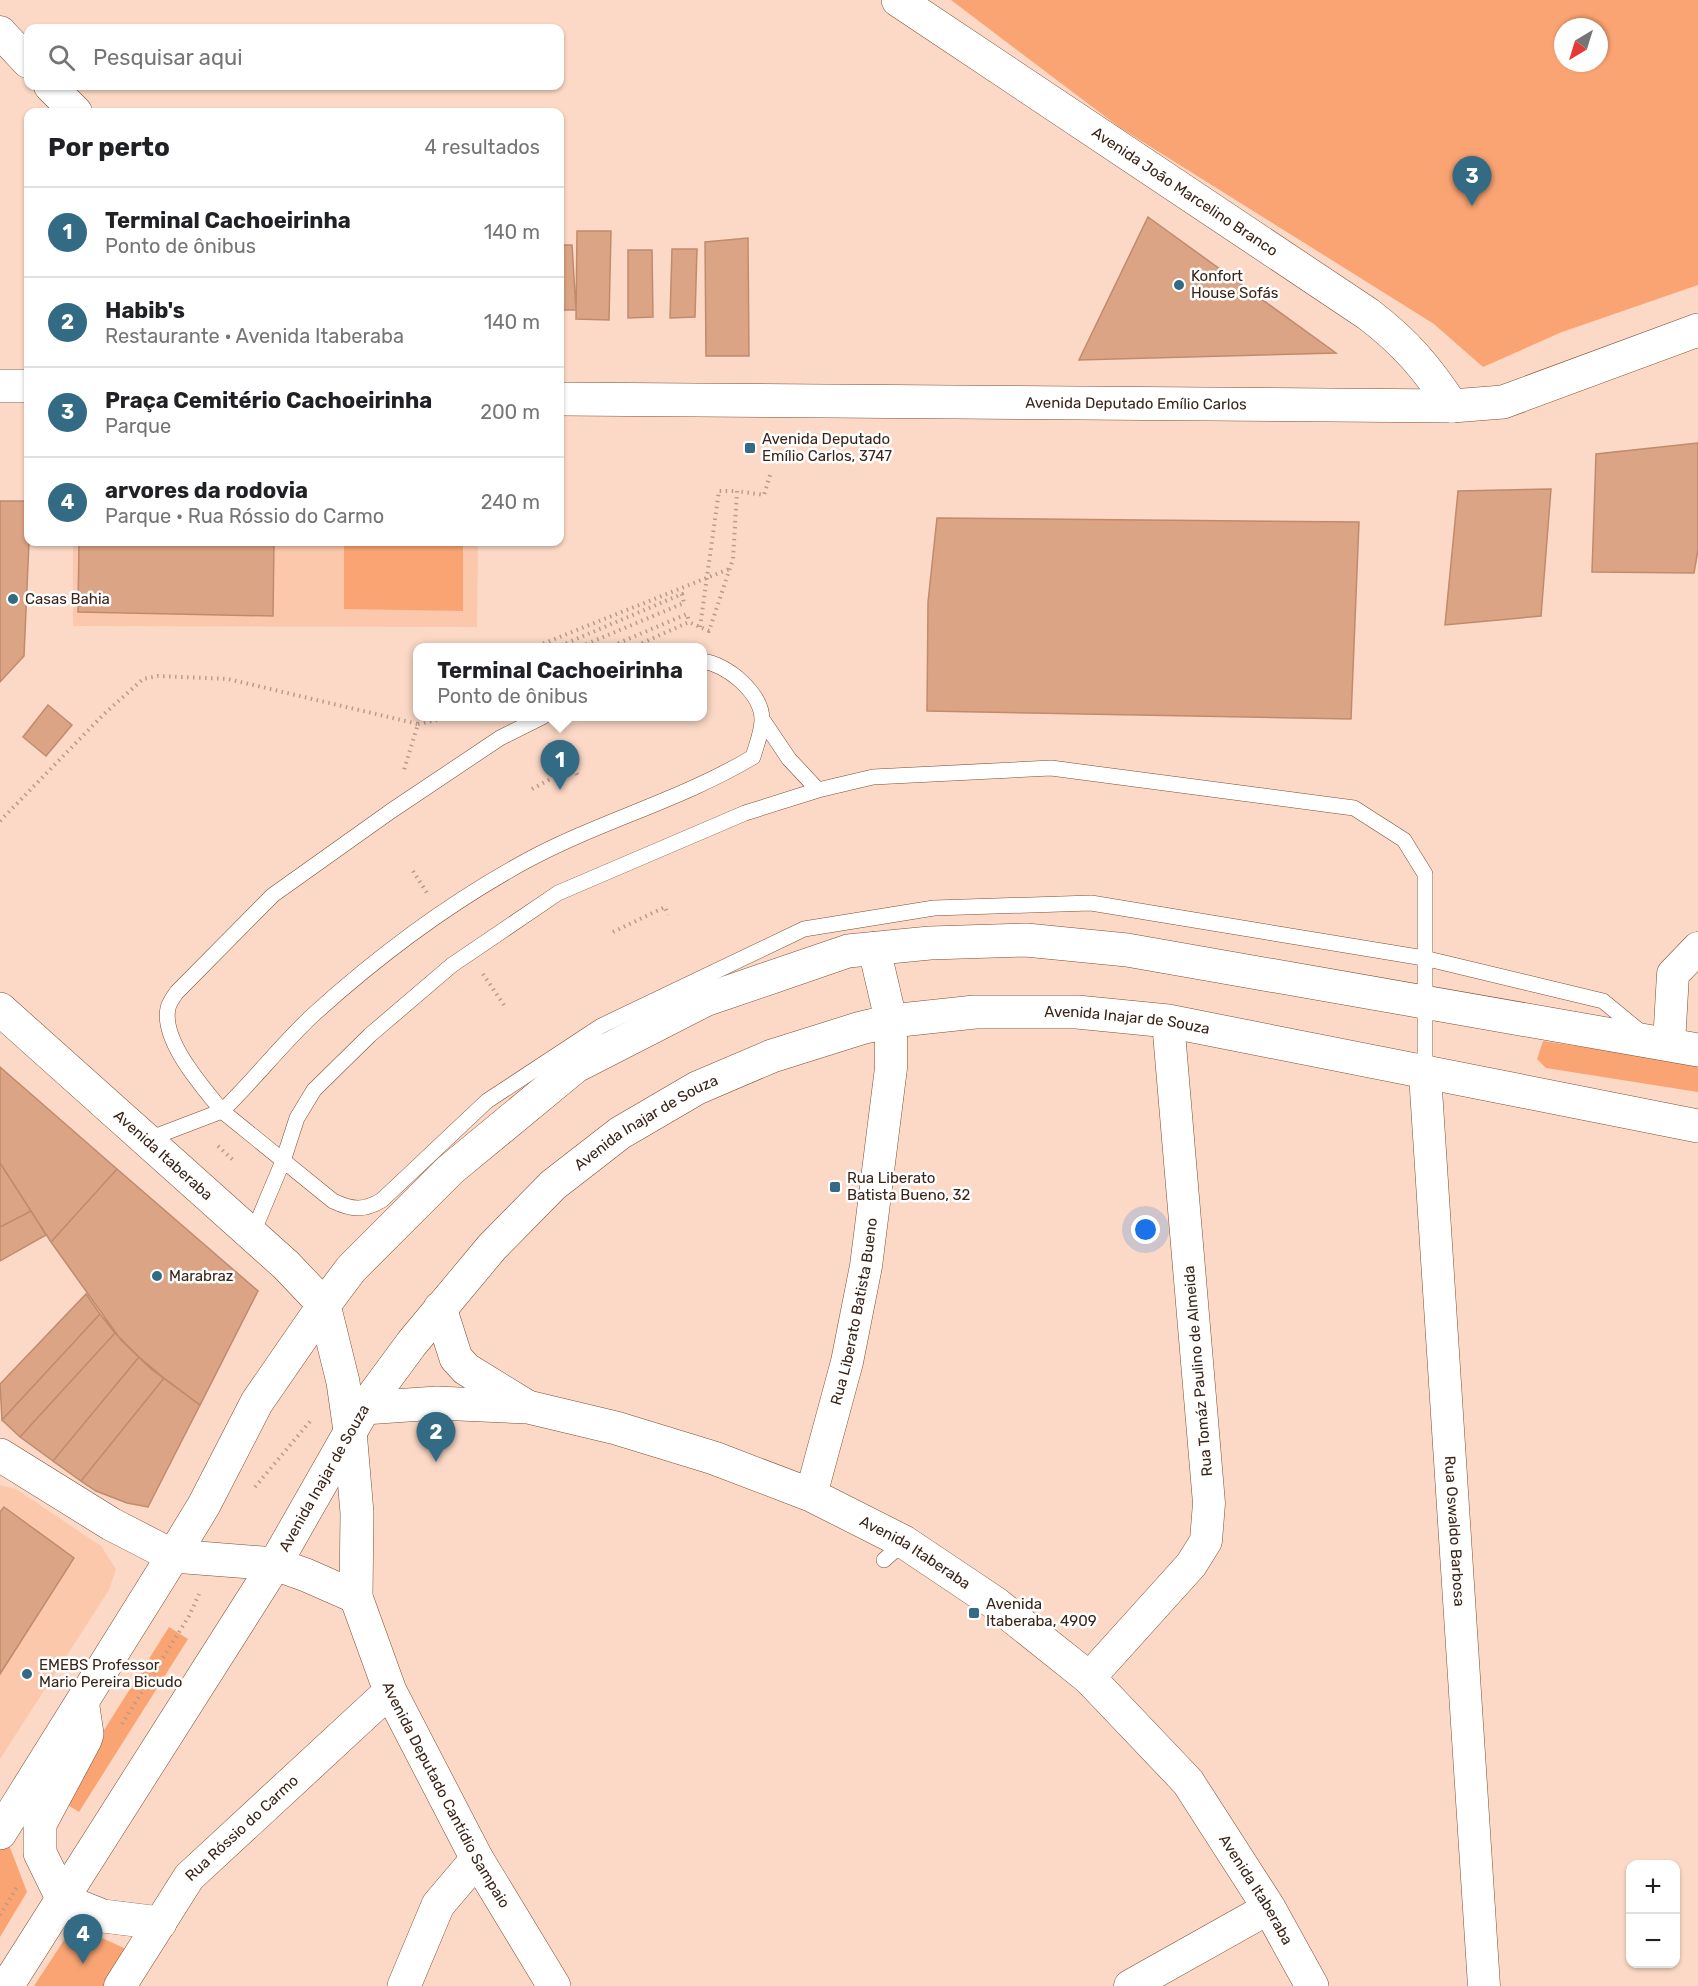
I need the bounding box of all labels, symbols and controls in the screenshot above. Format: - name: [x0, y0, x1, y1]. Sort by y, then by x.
- north arrow: [1554, 18, 1608, 72]
- search box: [24, 24, 564, 90]
- icon: search: [45, 41, 78, 74]
- text: Pesquisar aqui: [93, 44, 243, 71]
- street label: Avenida João Marcelino Branco: [1089, 123, 1281, 260]
- text: Por perto: [48, 132, 170, 163]
- text: 4 resultados: [425, 135, 540, 159]
- pin: 3: [1452, 156, 1492, 206]
- text: Terminal Cachoeirinha: [105, 207, 351, 234]
- text: 1: [63, 220, 72, 244]
- text: 140 m: [484, 220, 540, 244]
- text: Ponto de ônibus: [105, 234, 256, 258]
- place label: Konfort House Sofás: [1191, 267, 1279, 302]
- marker: Konfort House Sofás: [1172, 278, 1186, 292]
- text: Habib's: [105, 297, 185, 324]
- text: 2: [61, 310, 74, 334]
- text: 140 m: [484, 310, 540, 334]
- text: Restaurante · Avenida Itaberaba: [105, 324, 404, 348]
- text: Praça Cemitério Cachoeirinha: [105, 387, 432, 414]
- street label: Avenida Deputado Emílio Carlos: [1025, 394, 1247, 413]
- text: 3: [61, 400, 74, 424]
- text: 200 m: [480, 400, 540, 424]
- text: Parque: [105, 414, 171, 438]
- place label: Avenida Deputado Emílio Carlos, 3747: [762, 430, 892, 465]
- marker: Avenida Deputado Emílio Carlos, 3747: [743, 441, 757, 455]
- text: arvores da rodovia: [105, 477, 308, 504]
- text: 4: [61, 490, 74, 514]
- text: 240 m: [481, 490, 540, 514]
- text: Parque · Rua Róssio do Carmo: [105, 504, 384, 528]
- place label: Casas Bahia: [25, 590, 110, 608]
- marker: Casas Bahia: [6, 592, 20, 606]
- popup: [413, 643, 707, 721]
- text: Terminal Cachoeirinha: [437, 657, 683, 684]
- text: Ponto de ônibus: [437, 684, 588, 708]
- pin: 1: [540, 740, 580, 790]
- street label: Avenida Inajar de Souza: [1044, 1003, 1211, 1038]
- street label: Avenida Inajar de Souza: [571, 1071, 721, 1174]
- street label: Avenida Itaberaba: [110, 1106, 216, 1204]
- place label: Rua Liberato Batista Bueno, 32: [847, 1169, 971, 1204]
- marker: Rua Liberato Batista Bueno, 32: [828, 1180, 842, 1194]
- your location: [1131, 1215, 1160, 1244]
- street label: Rua Liberato Batista Bueno: [827, 1217, 881, 1407]
- street label: Rua Tomáz Paulino de Almeida: [1180, 1265, 1216, 1477]
- place label: Marabraz: [169, 1267, 234, 1285]
- marker: Marabraz: [150, 1269, 164, 1283]
- street label: Avenida Inajar de Souza: [275, 1401, 373, 1555]
- pin: 2: [416, 1412, 456, 1462]
- street label: Rua Oswaldo Barbosa: [1441, 1455, 1468, 1607]
- street label: Avenida Itaberaba: [857, 1512, 974, 1593]
- place label: Avenida Itaberaba, 4909: [986, 1595, 1097, 1630]
- marker: Avenida Itaberaba, 4909: [967, 1606, 981, 1620]
- place label: EMEBS Professor Mario Pereira Bicudo: [39, 1656, 182, 1691]
- marker: EMEBS Professor Mario Pereira Bicudo: [20, 1667, 34, 1681]
- street label: Avenida Deputado Cantídio Sampaio: [378, 1679, 514, 1911]
- street label: Rua Róssio do Carmo: [182, 1771, 302, 1885]
- street label: Avenida Itaberaba: [1215, 1831, 1297, 1948]
- map controls: [1626, 1860, 1680, 1968]
- button: +: [1626, 1860, 1680, 1914]
- pin: 4: [64, 1914, 103, 1964]
- button: −: [1626, 1914, 1680, 1968]

